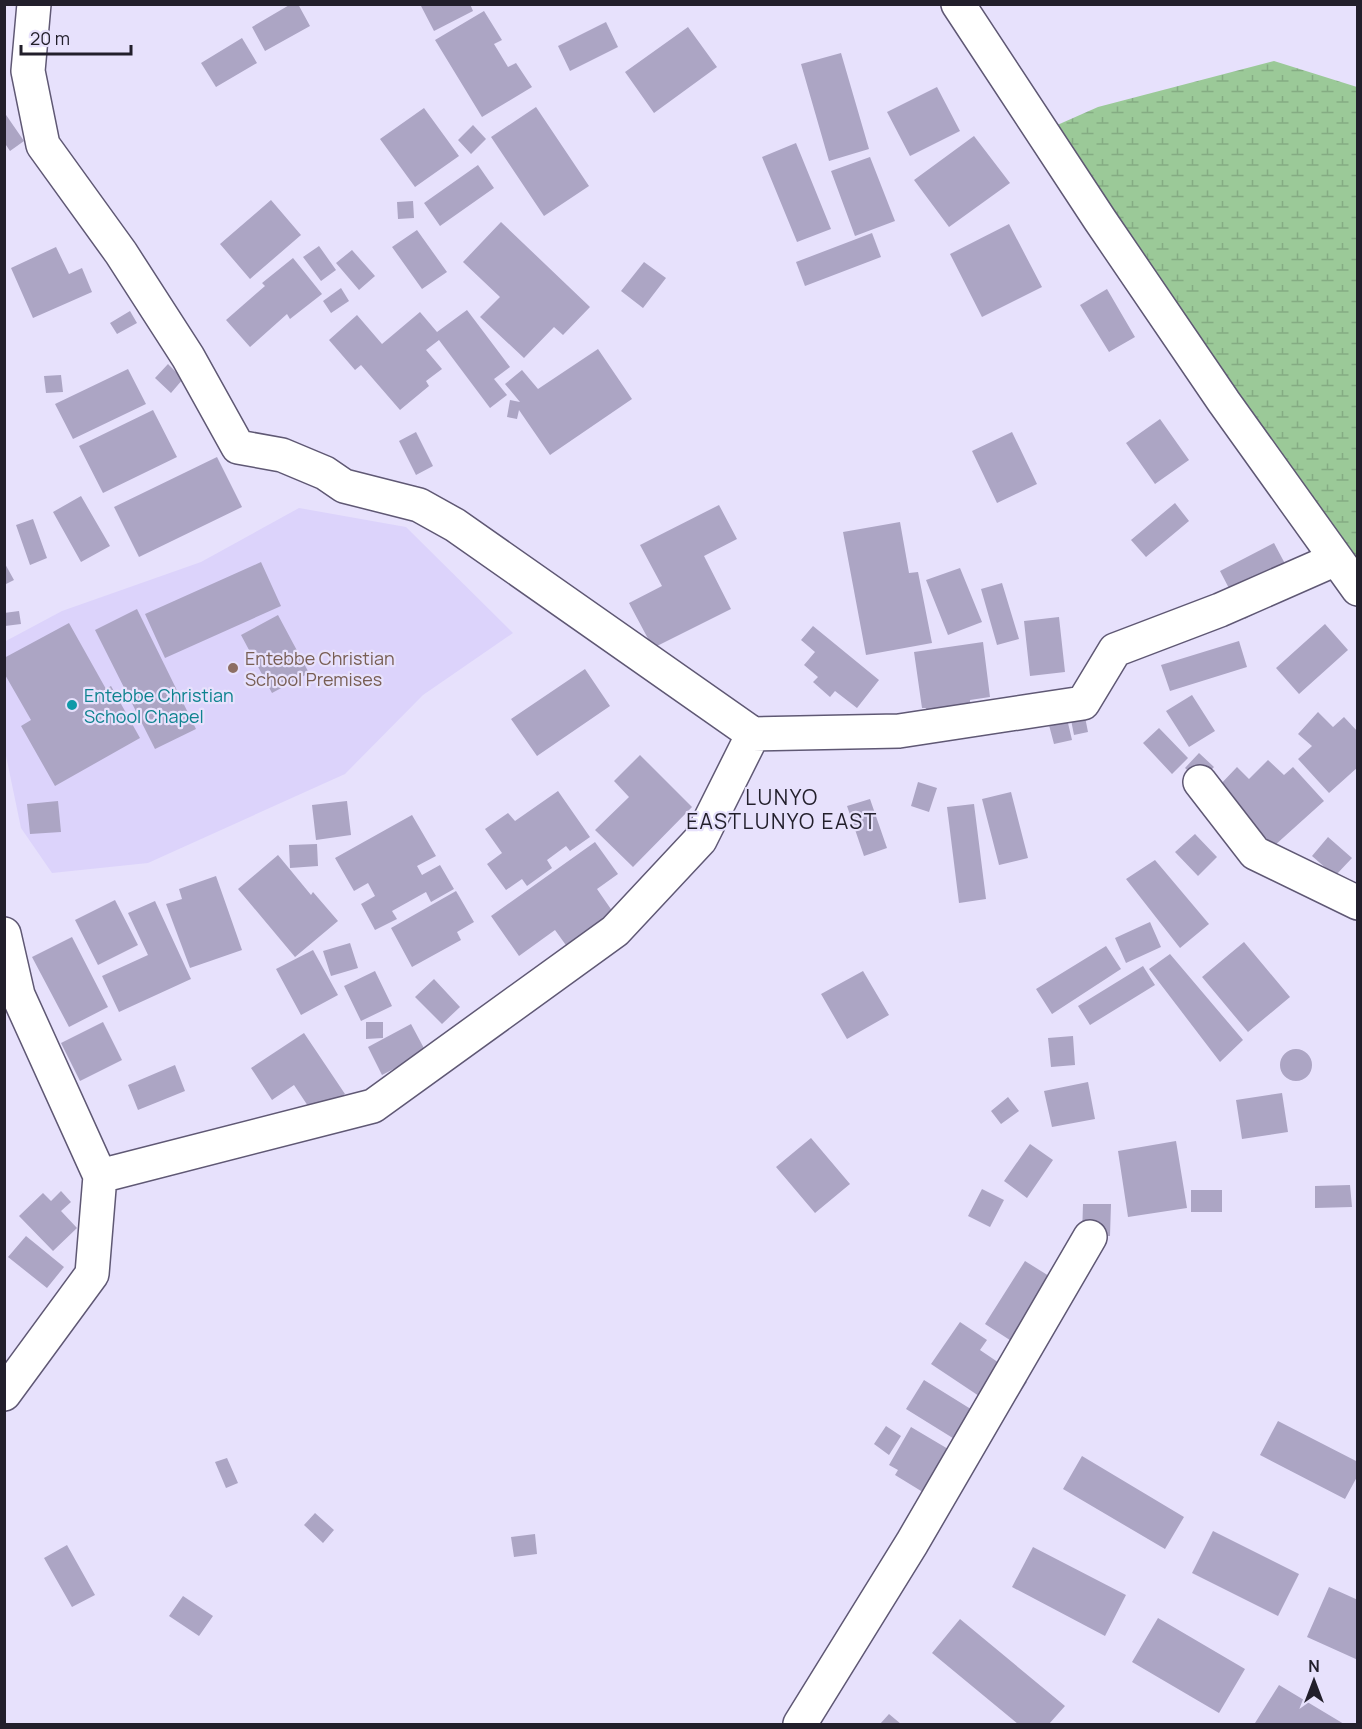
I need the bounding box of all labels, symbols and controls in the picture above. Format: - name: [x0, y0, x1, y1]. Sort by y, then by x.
- scale bar: [21, 18, 130, 56]
- text: 20 m: [30, 26, 70, 50]
- place label: Entebbe Christian School Premises: [245, 646, 395, 691]
- marker: Entebbe Christian School Premises: [226, 661, 240, 675]
- place label: Entebbe Christian School Chapel: [84, 683, 234, 728]
- marker: Entebbe Christian School Chapel: [65, 698, 79, 712]
- district label: LUNYO EASTLUNYO EAST: [686, 783, 878, 835]
- north arrow: [1284, 1651, 1344, 1711]
- text: N: [1308, 1655, 1320, 1677]

